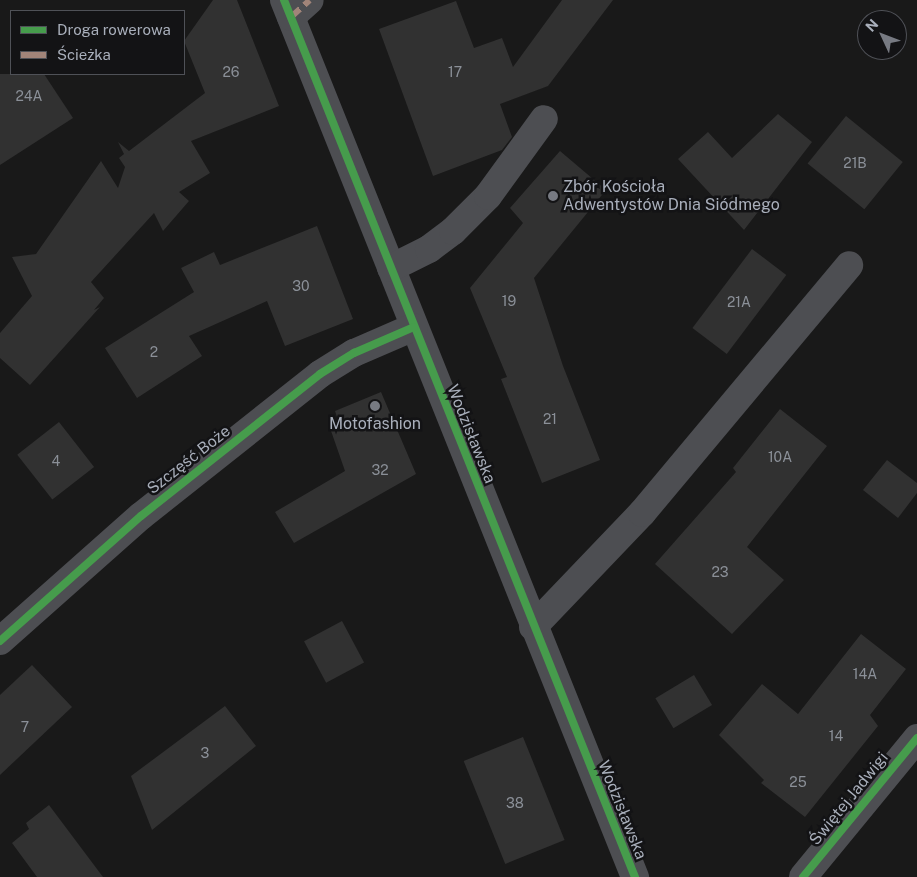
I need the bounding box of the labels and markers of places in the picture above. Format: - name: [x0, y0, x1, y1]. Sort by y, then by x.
- place label: Zbór Kościoła Adwentystów Dnia Siódmego: [563, 177, 780, 215]
- marker: Zbór Kościoła Adwentystów Dnia Siódmego: [547, 190, 559, 202]
- marker: Motofashion: [369, 400, 381, 412]
- place label: Motofashion: [329, 414, 421, 434]

